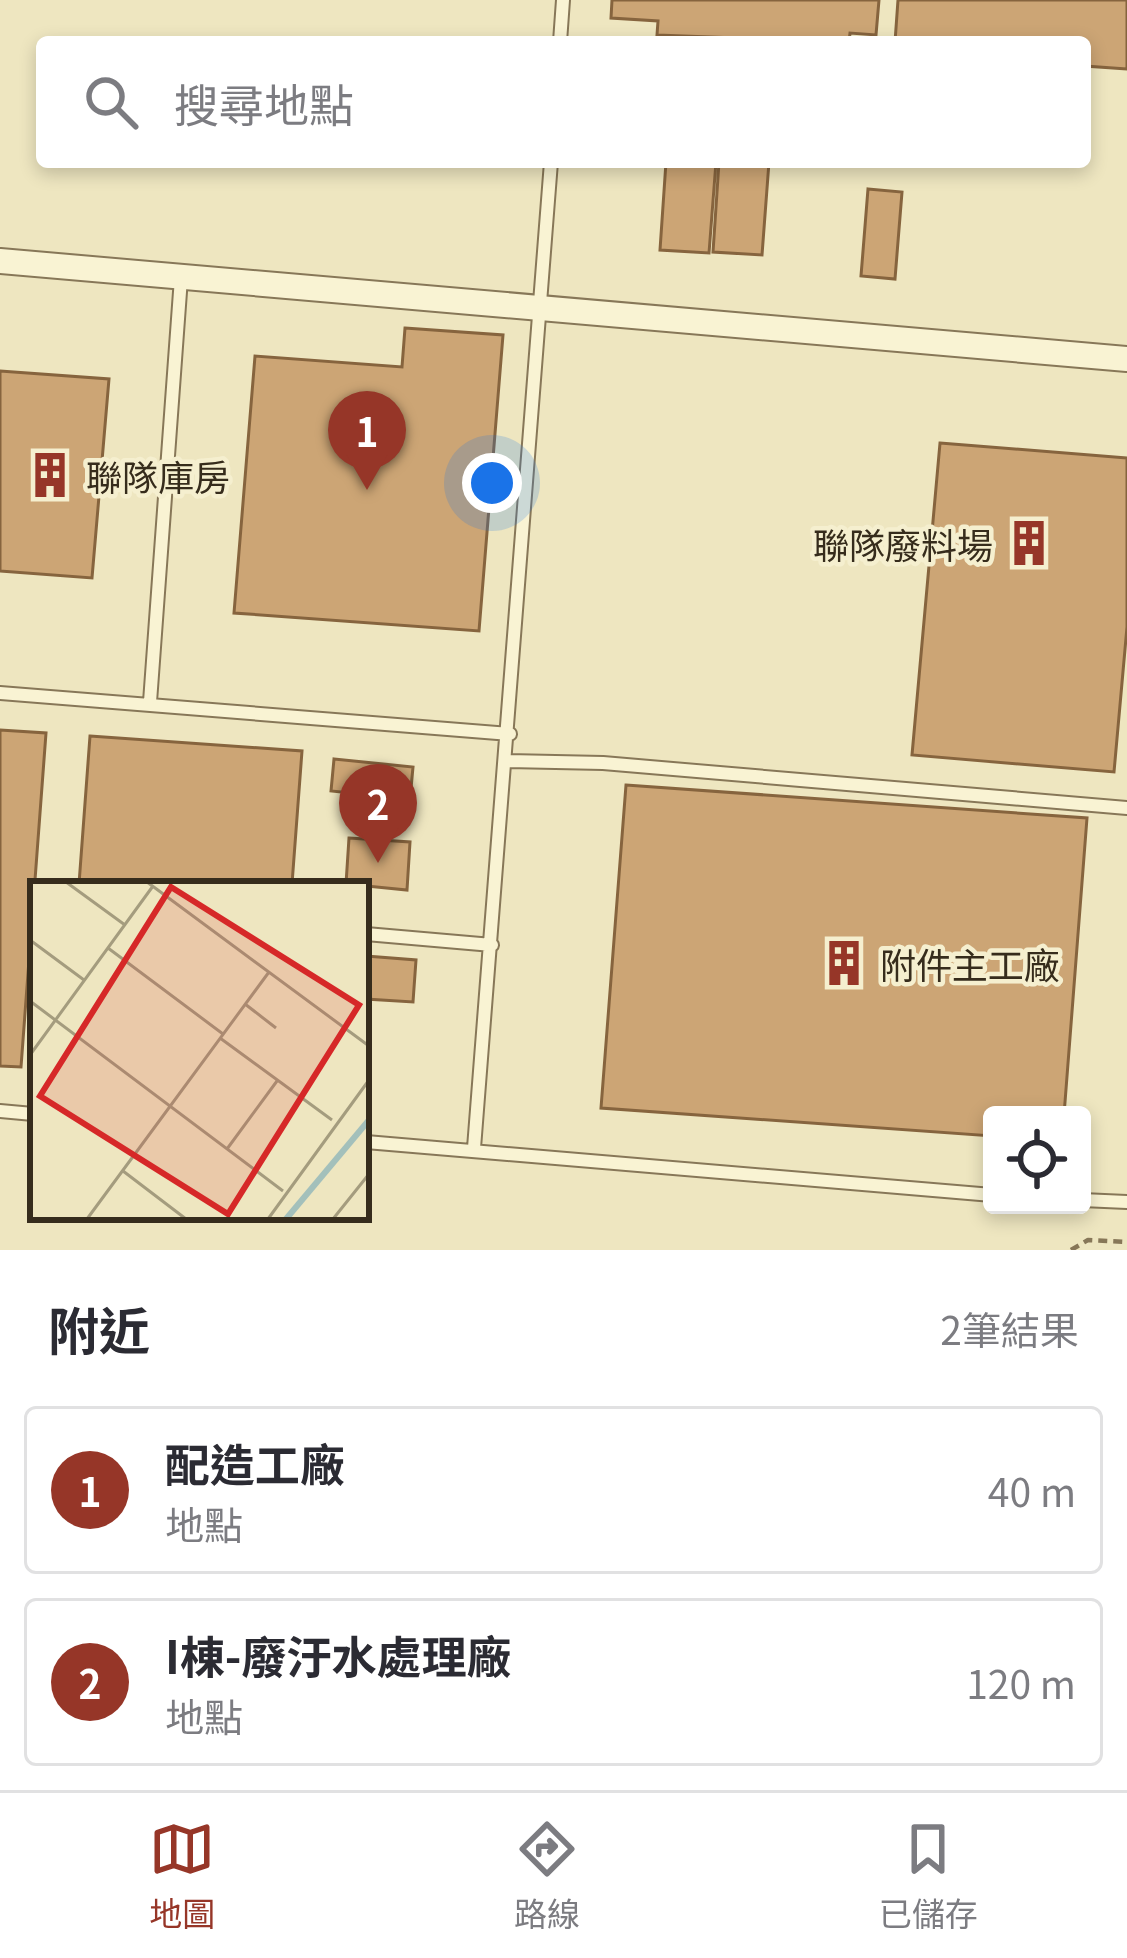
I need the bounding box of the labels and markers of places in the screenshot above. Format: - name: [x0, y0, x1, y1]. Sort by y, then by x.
- pin: 1: [328, 391, 406, 490]
- place label: 聯隊庫房: [86, 449, 230, 501]
- building icon: 聯隊庫房: [25, 450, 75, 500]
- place label: 聯隊廢料場: [813, 517, 993, 569]
- building icon: 聯隊廢料場: [1004, 518, 1054, 568]
- pin: 2: [339, 764, 417, 863]
- place label: 附件主工廠: [880, 937, 1060, 989]
- building icon: 附件主工廠: [819, 938, 869, 988]

